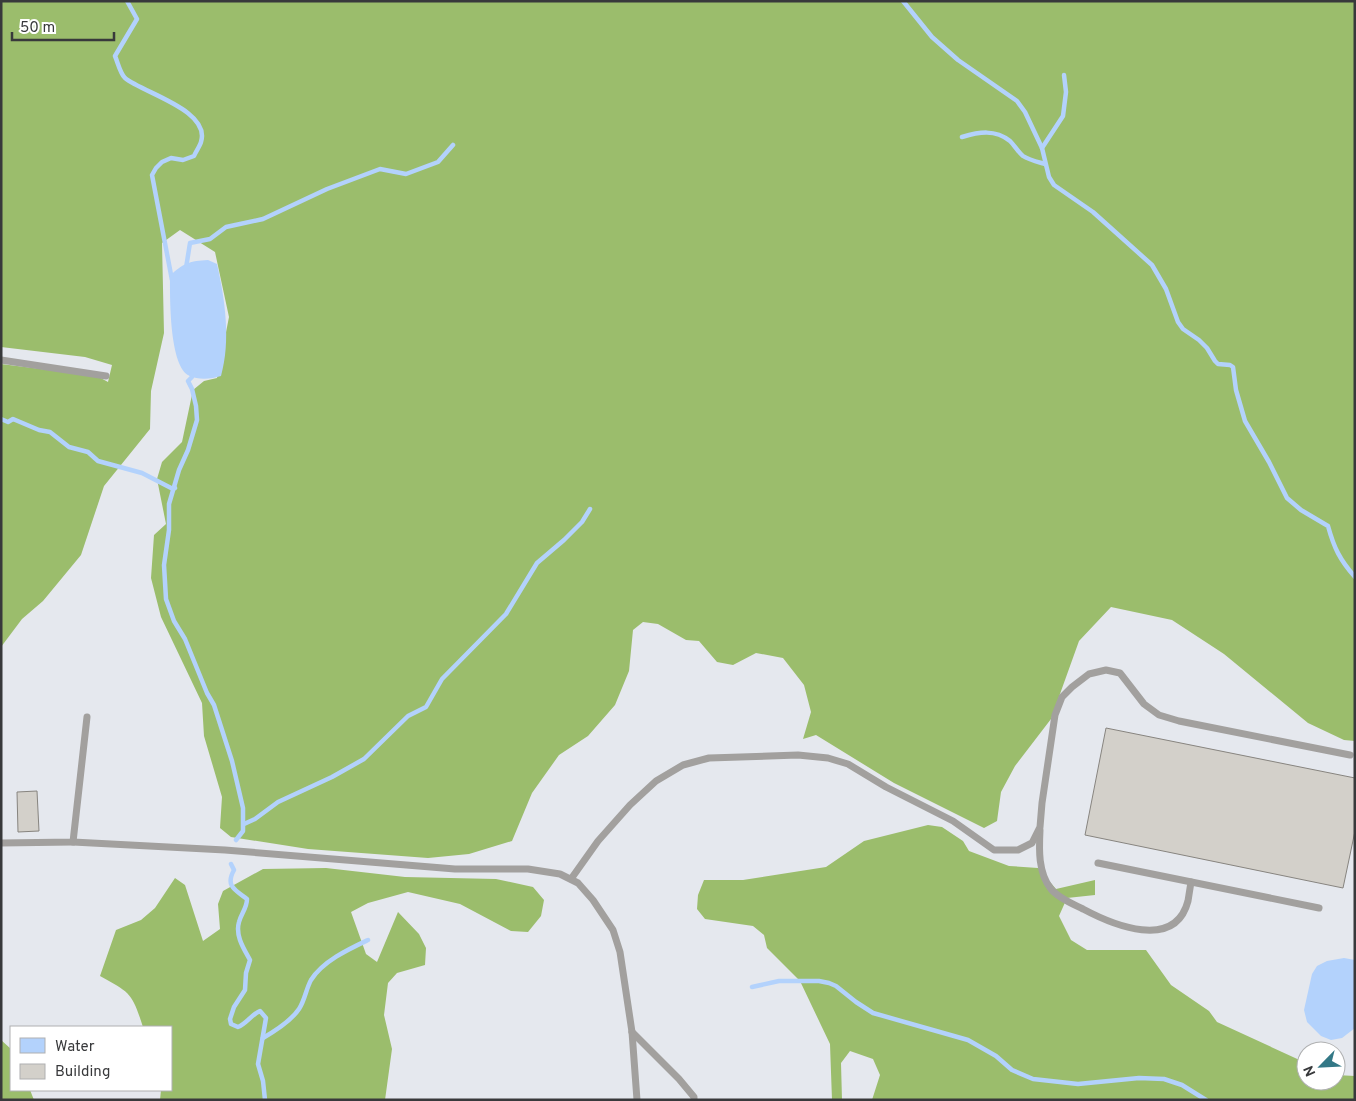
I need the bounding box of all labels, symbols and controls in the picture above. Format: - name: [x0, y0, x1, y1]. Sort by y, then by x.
- scale bar: [12, 10, 115, 42]
- text: 50 m: [20, 19, 55, 38]
- legend: [10, 1026, 172, 1091]
- text: Water: [55, 1038, 95, 1057]
- north arrow: [1296, 1041, 1346, 1091]
- text: Building: [55, 1063, 110, 1082]
- text: N: [1301, 1063, 1320, 1079]

